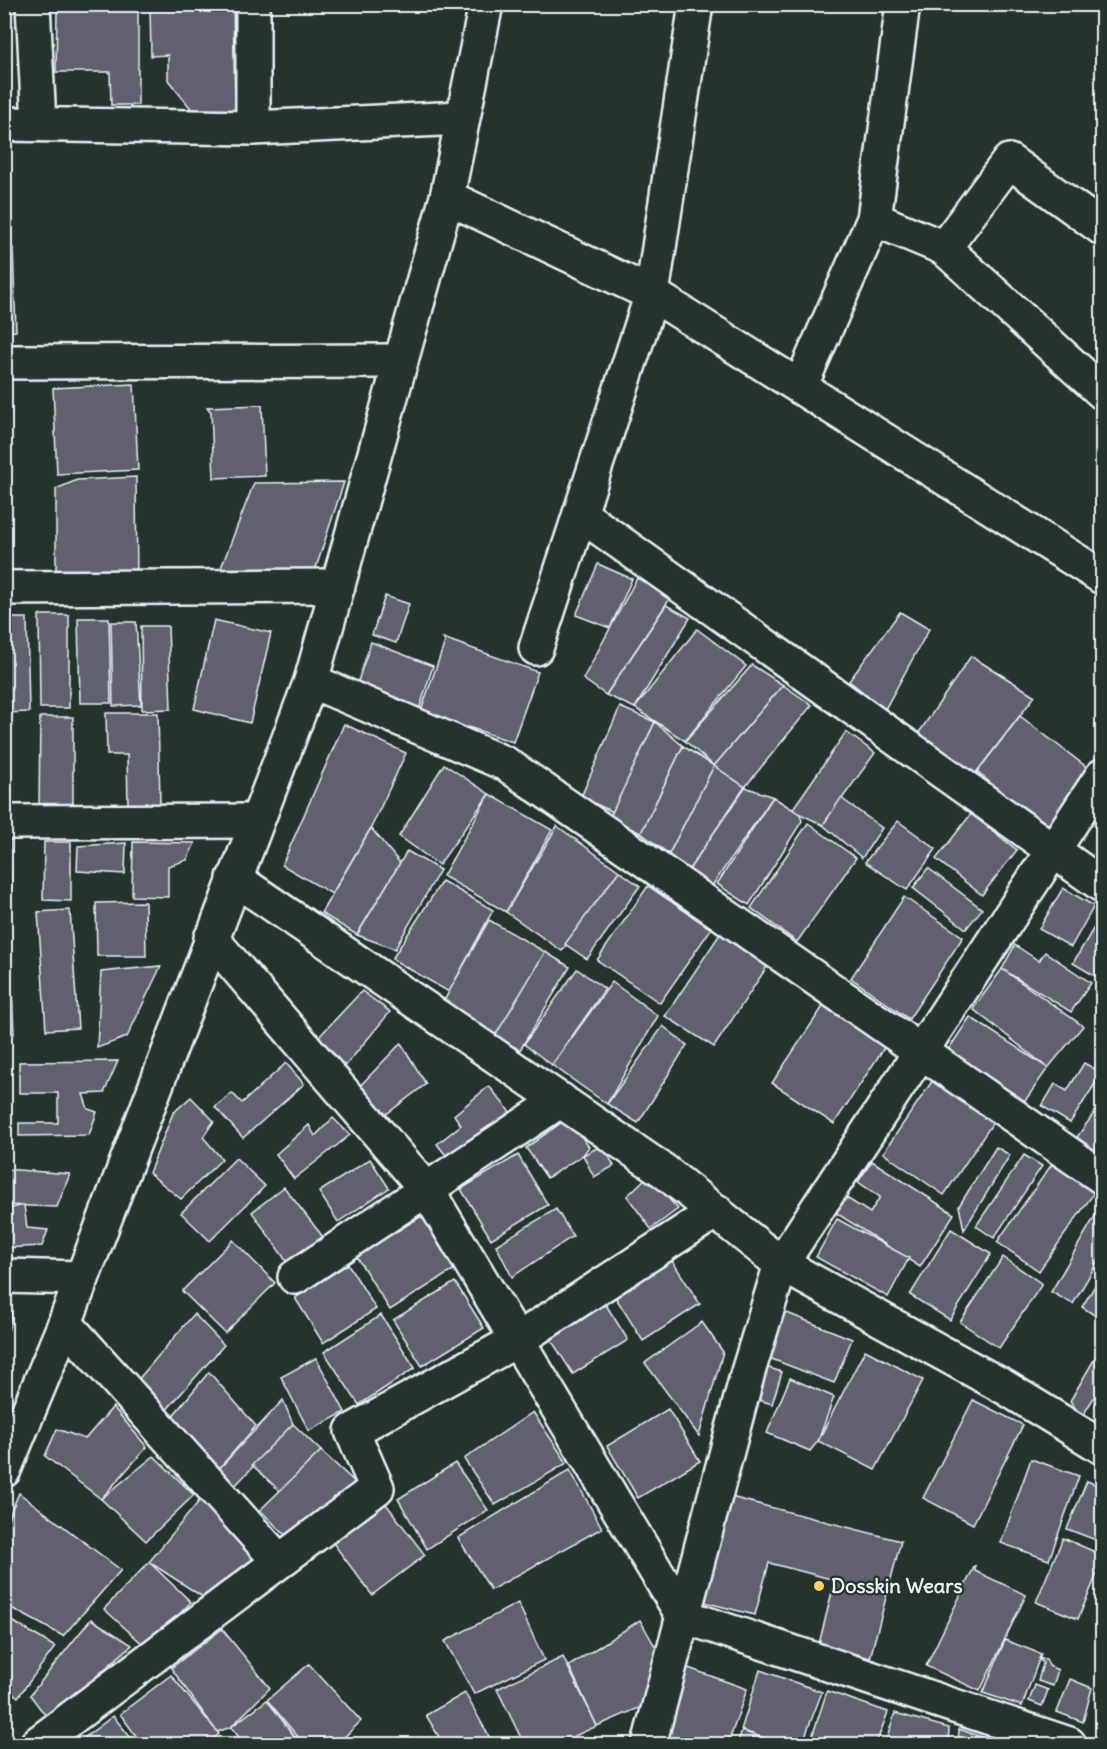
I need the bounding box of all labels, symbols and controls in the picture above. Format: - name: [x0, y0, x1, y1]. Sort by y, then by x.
- place label: Dosskin Wears: [831, 1573, 963, 1598]
- marker: Dosskin Wears: [812, 1579, 826, 1593]

